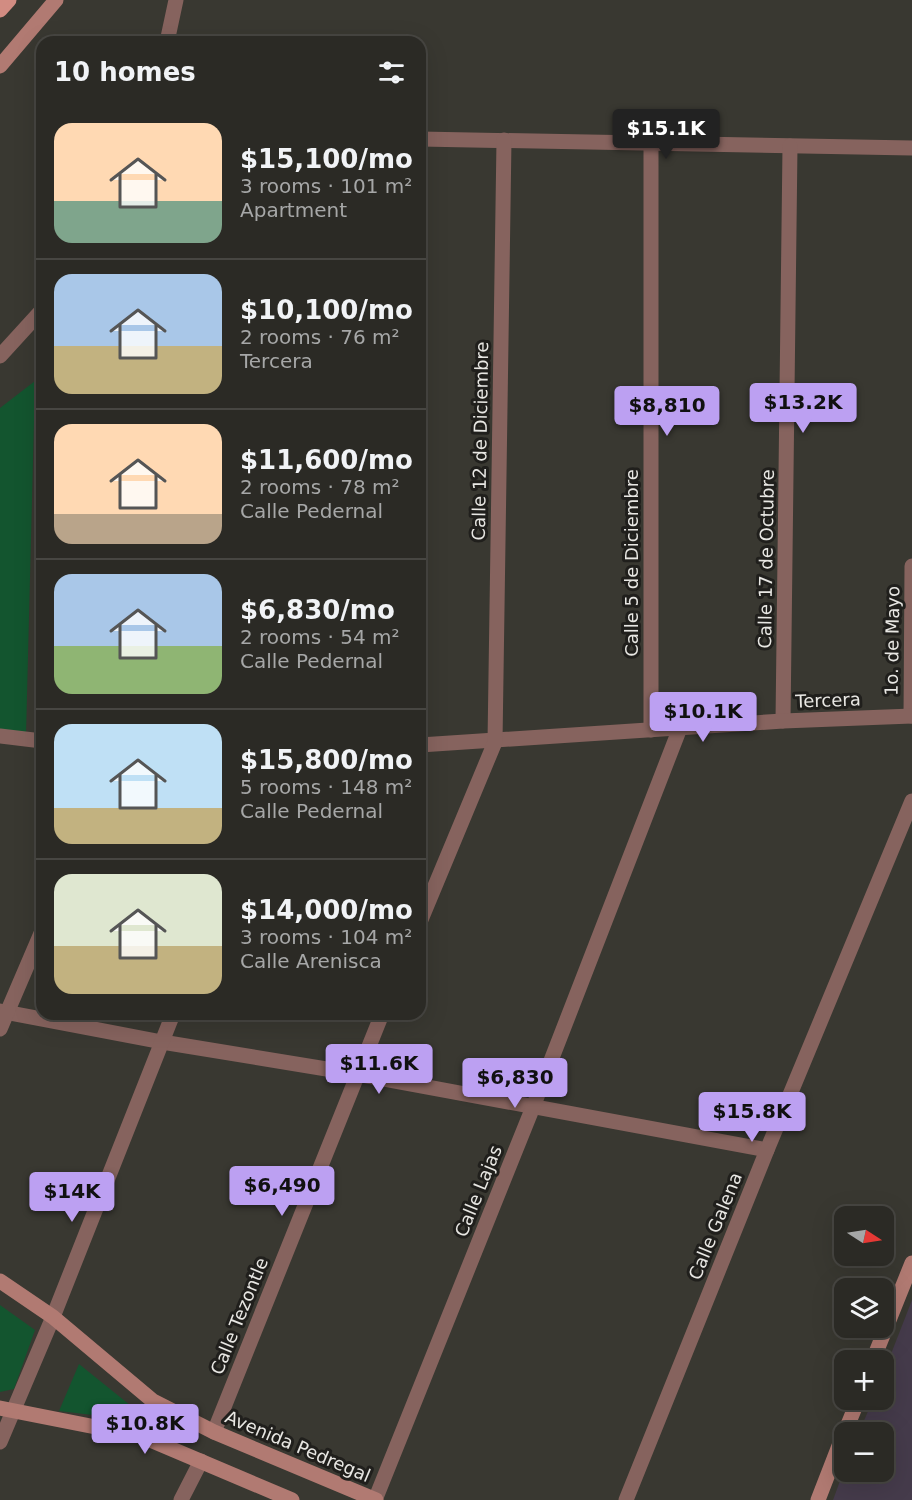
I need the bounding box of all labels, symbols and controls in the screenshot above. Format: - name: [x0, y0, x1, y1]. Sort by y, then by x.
- icon: filters: [375, 56, 408, 89]
- text: 10 homes: [54, 57, 196, 87]
- pin: $15.1K: [617, 109, 715, 160]
- text: $15.1K: [627, 116, 705, 140]
- text: $15,100/mo: [240, 144, 413, 174]
- icon: home: [102, 147, 174, 219]
- text: 3 rooms · 101 m²: [240, 174, 412, 198]
- text: Apartment: [240, 198, 347, 222]
- text: $10,100/mo: [240, 295, 413, 325]
- icon: home: [102, 298, 174, 370]
- text: 2 rooms · 76 m²: [240, 325, 400, 349]
- street label: Calle 12 de Diciembre: [468, 341, 492, 541]
- text: Tercera: [240, 349, 313, 373]
- pin: $13.2K: [754, 383, 852, 434]
- pin: $8,810: [618, 386, 716, 437]
- text: $13.2K: [764, 390, 842, 414]
- text: $8,810: [628, 393, 706, 417]
- text: $11,600/mo: [240, 445, 413, 475]
- icon: home: [102, 448, 174, 520]
- street label: Calle 5 de Diciembre: [621, 469, 642, 657]
- street label: Calle 17 de Octubre: [754, 469, 778, 649]
- text: 2 rooms · 78 m²: [240, 475, 400, 499]
- text: Calle Pedernal: [240, 499, 383, 523]
- street label: 1o. de Mayo: [881, 586, 903, 696]
- text: $6,830/mo: [240, 595, 395, 625]
- icon: home: [102, 598, 174, 670]
- text: 2 rooms · 54 m²: [240, 625, 400, 649]
- text: Calle Pedernal: [240, 649, 383, 673]
- street label: Tercera: [794, 688, 861, 712]
- pin: $10.1K: [654, 692, 752, 743]
- text: $10.1K: [664, 699, 742, 723]
- text: $15,800/mo: [240, 745, 413, 775]
- icon: home: [102, 748, 174, 820]
- text: 5 rooms · 148 m²: [240, 775, 412, 799]
- text: Calle Pedernal: [240, 799, 383, 823]
- text: $14,000/mo: [240, 895, 413, 925]
- icon: home: [102, 898, 174, 970]
- text: 3 rooms · 104 m²: [240, 925, 412, 949]
- text: Calle Arenisca: [240, 949, 382, 973]
- pin: $11.6K: [330, 1044, 428, 1095]
- text: $11.6K: [340, 1051, 418, 1075]
- pin: $6,830: [466, 1058, 564, 1109]
- text: $6,830: [476, 1065, 554, 1089]
- pin: $15.8K: [703, 1092, 801, 1143]
- text: $15.8K: [713, 1099, 791, 1123]
- street label: Calle Lajas: [450, 1142, 506, 1240]
- pin: $6,490: [233, 1166, 331, 1217]
- street label: Calle Galena: [684, 1169, 746, 1283]
- pin: $14K: [36, 1172, 108, 1223]
- text: $6,490: [243, 1173, 321, 1197]
- text: $14K: [43, 1179, 101, 1203]
- north arrow: [834, 1206, 894, 1266]
- map controls: [834, 1206, 894, 1482]
- street label: Calle Tezontle: [206, 1254, 272, 1378]
- button: layers: [834, 1278, 894, 1338]
- button: +: [834, 1350, 894, 1410]
- pin: $10.8K: [96, 1404, 194, 1455]
- street label: Avenida Pedregal: [222, 1406, 374, 1486]
- text: $10.8K: [106, 1411, 184, 1435]
- button: −: [834, 1422, 894, 1482]

